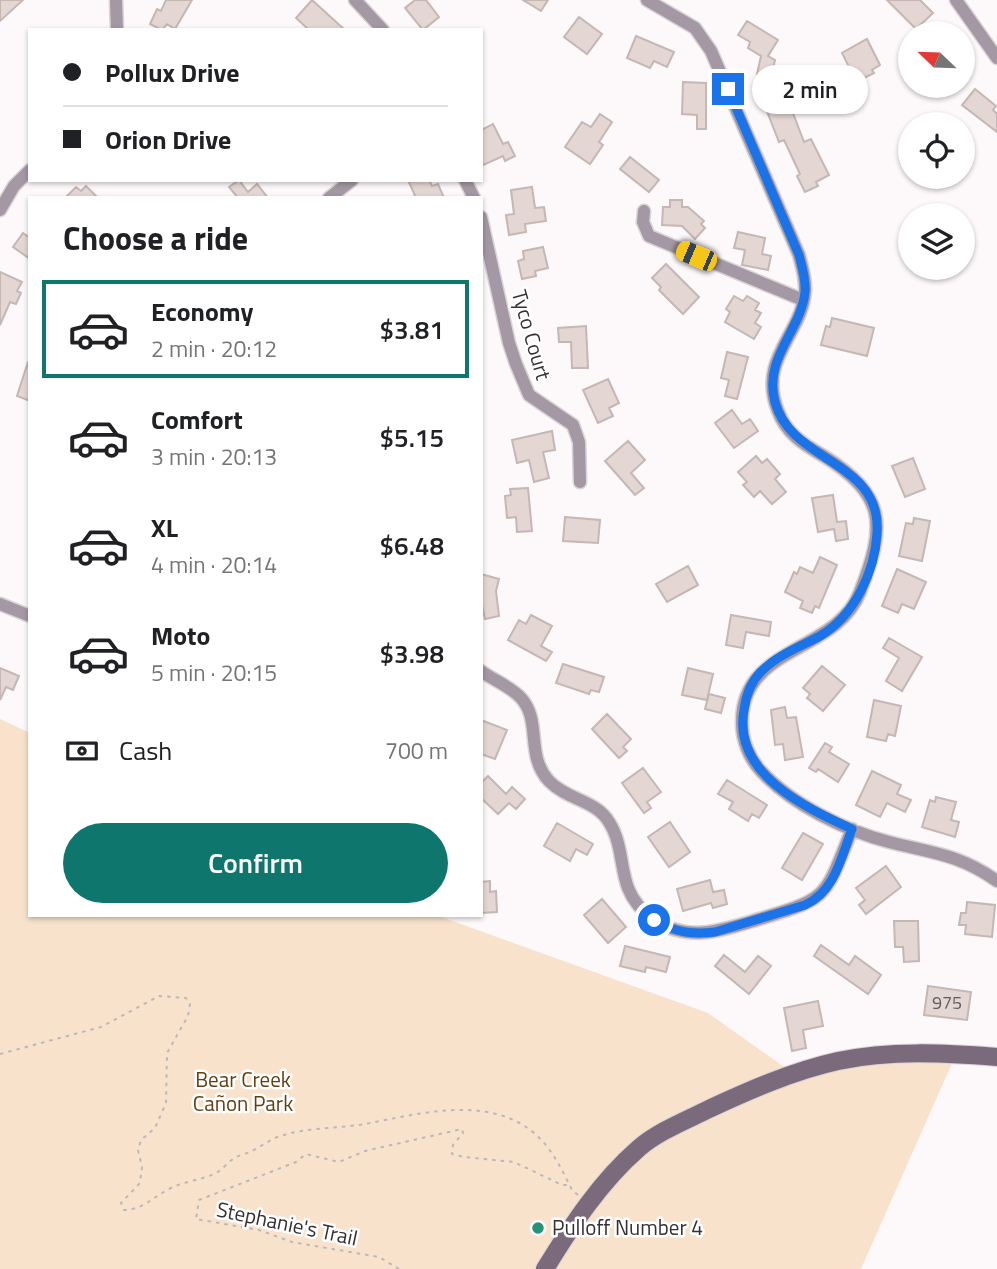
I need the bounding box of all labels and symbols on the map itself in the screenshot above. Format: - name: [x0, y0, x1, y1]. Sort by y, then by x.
- north arrow: [898, 21, 975, 98]
- callout: 2 min: [752, 64, 868, 114]
- route end: [712, 73, 744, 105]
- car: [673, 238, 720, 274]
- street label: Tyco Court: [504, 286, 560, 384]
- route start: [638, 904, 670, 936]
- house number: 975: [932, 989, 962, 1016]
- park label: Bear Creek Cañon Park: [193, 1063, 293, 1119]
- street label: Stephanie's Trail: [214, 1192, 361, 1254]
- place label: Pulloff Number 4: [552, 1211, 703, 1243]
- marker: Pulloff Number 4: [530, 1220, 546, 1236]

